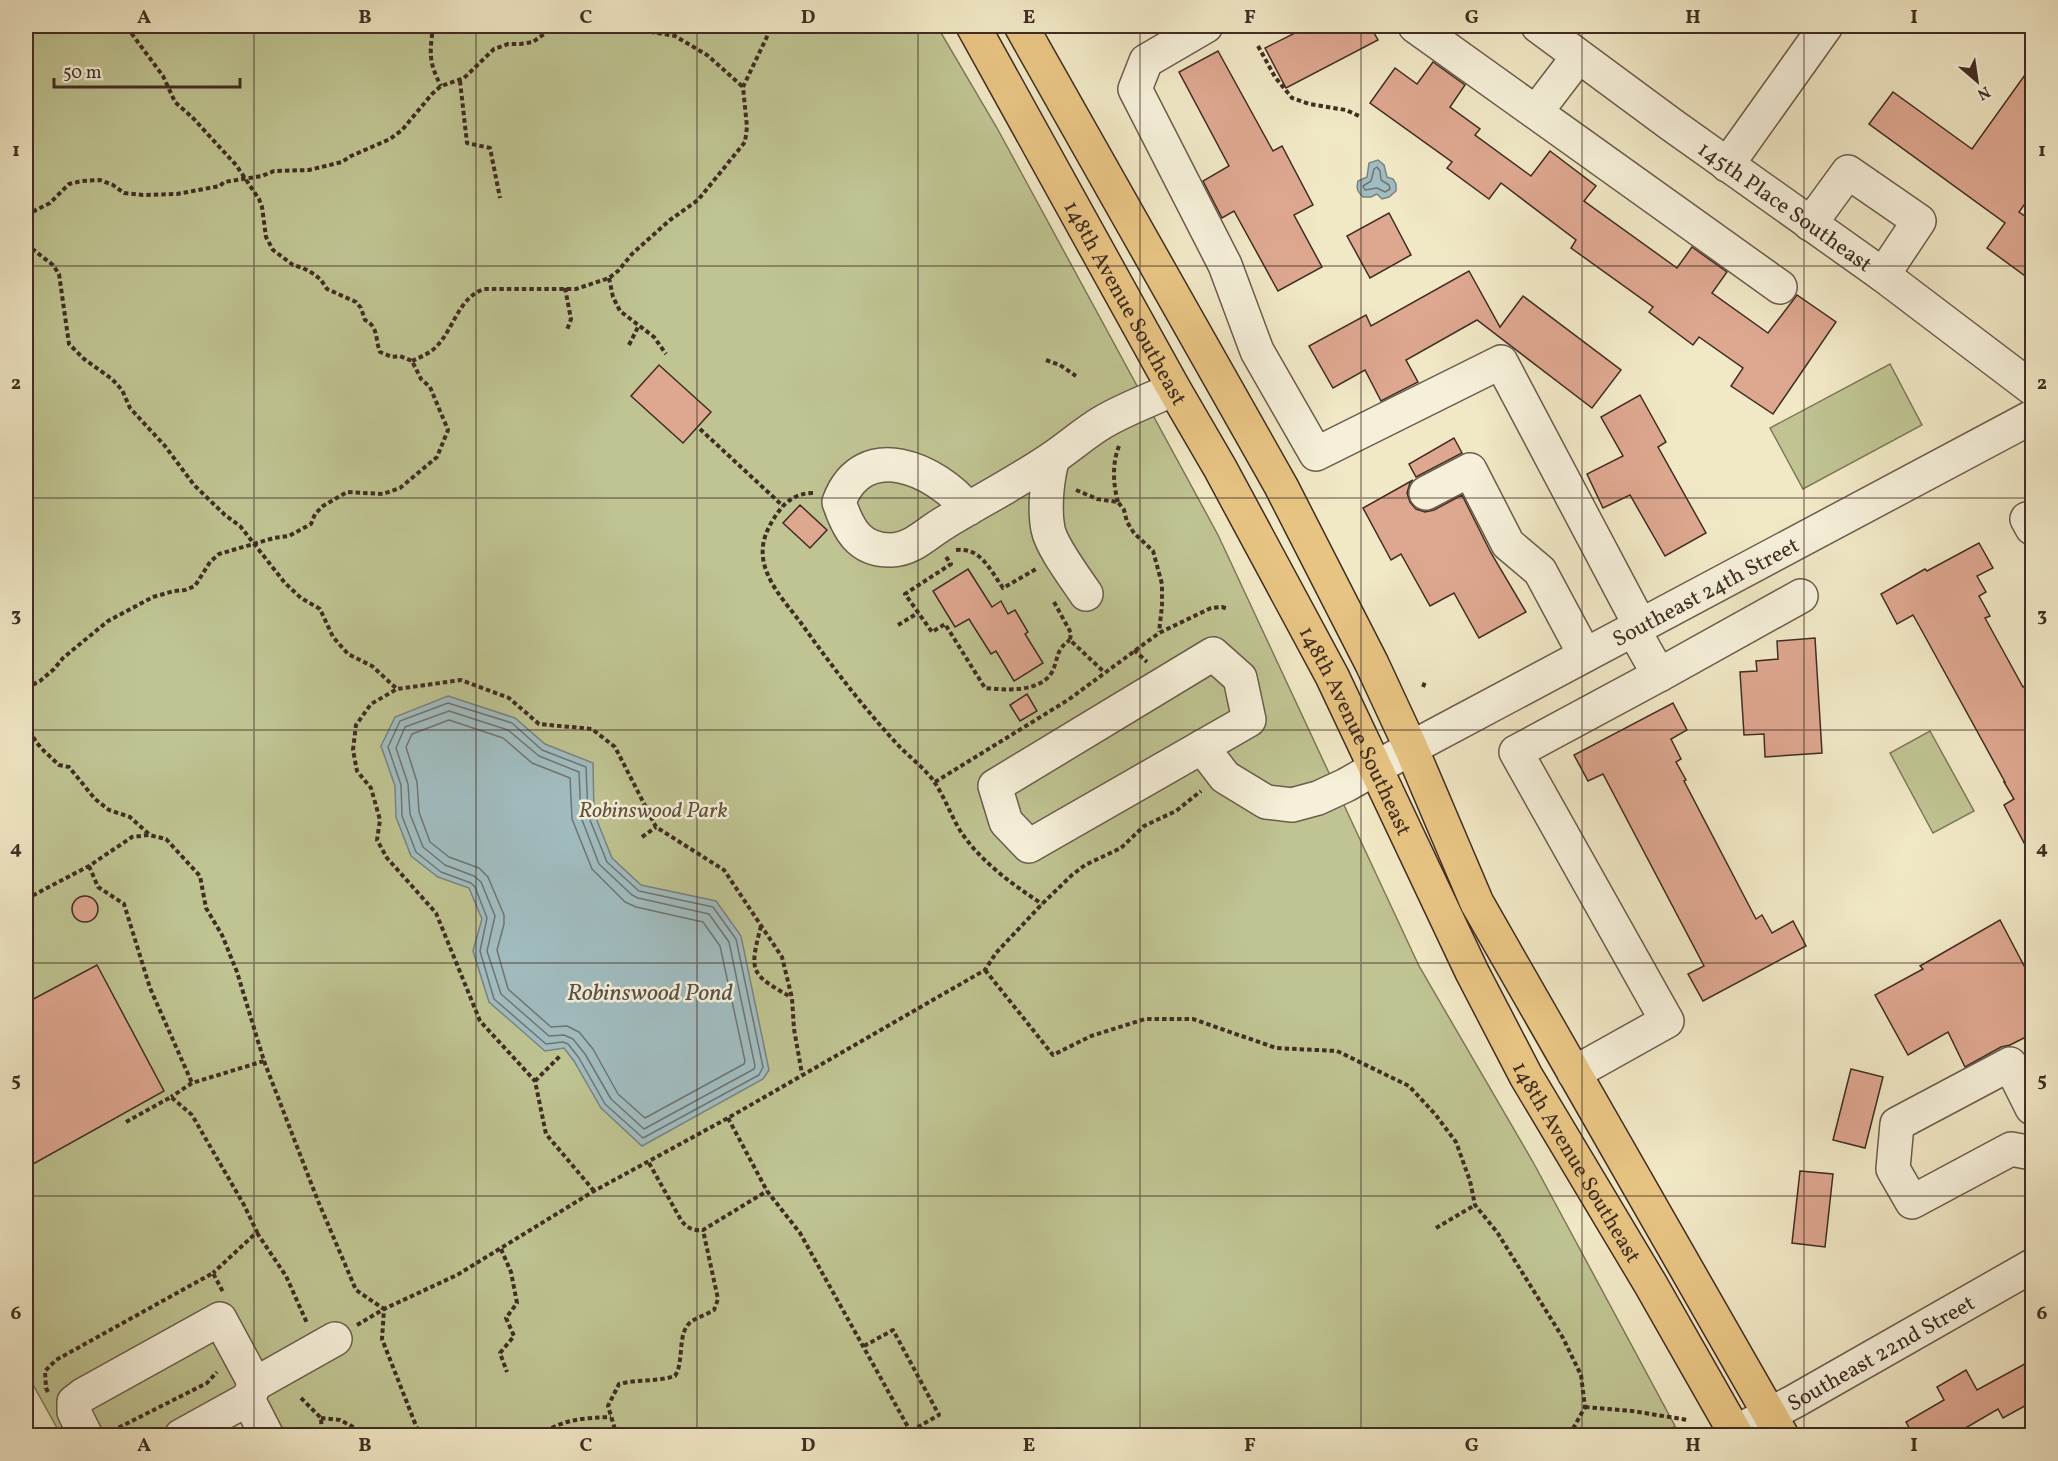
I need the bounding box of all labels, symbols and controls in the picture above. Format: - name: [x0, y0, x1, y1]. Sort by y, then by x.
- text: A: [137, 4, 151, 32]
- text: B: [358, 4, 372, 32]
- text: C: [580, 4, 593, 32]
- text: D: [801, 4, 815, 32]
- text: E: [1023, 4, 1035, 32]
- text: F: [1244, 4, 1256, 32]
- text: G: [1465, 4, 1479, 32]
- text: H: [1685, 4, 1701, 32]
- text: I: [1910, 4, 1918, 32]
- scale bar: [54, 51, 240, 89]
- north arrow: [1947, 51, 2007, 111]
- text: 50 m: [63, 61, 102, 86]
- text: N: [1973, 80, 1994, 105]
- street label: 145th Place Southeast: [1691, 135, 1878, 281]
- text: 1: [12, 137, 20, 165]
- text: 1: [2038, 137, 2046, 165]
- street label: 148th Avenue Southeast: [1055, 196, 1193, 412]
- text: 2: [11, 370, 21, 398]
- text: 2: [2037, 370, 2047, 398]
- street label: Southeast 24th Street: [1608, 531, 1805, 656]
- text: 3: [11, 602, 21, 630]
- text: 3: [2037, 602, 2047, 630]
- street label: 148th Avenue Southeast: [1290, 621, 1418, 842]
- park label: Robinswood Park: [578, 796, 728, 827]
- text: 4: [10, 835, 22, 863]
- text: 4: [2036, 835, 2048, 863]
- water label: Robinswood Pond: [567, 977, 734, 1011]
- street label: 148th Avenue Southeast: [1503, 1057, 1648, 1270]
- text: 5: [11, 1067, 21, 1095]
- text: 5: [2037, 1067, 2047, 1095]
- street label: Southeast 22nd Street: [1782, 1289, 1982, 1420]
- text: 6: [11, 1300, 22, 1328]
- text: 6: [2037, 1300, 2048, 1328]
- text: A: [137, 1432, 151, 1460]
- text: B: [358, 1432, 372, 1460]
- text: C: [580, 1432, 593, 1460]
- text: D: [801, 1432, 815, 1460]
- text: E: [1023, 1432, 1035, 1460]
- text: F: [1244, 1432, 1256, 1460]
- text: G: [1465, 1432, 1479, 1460]
- text: H: [1685, 1432, 1701, 1460]
- text: I: [1910, 1432, 1918, 1460]

